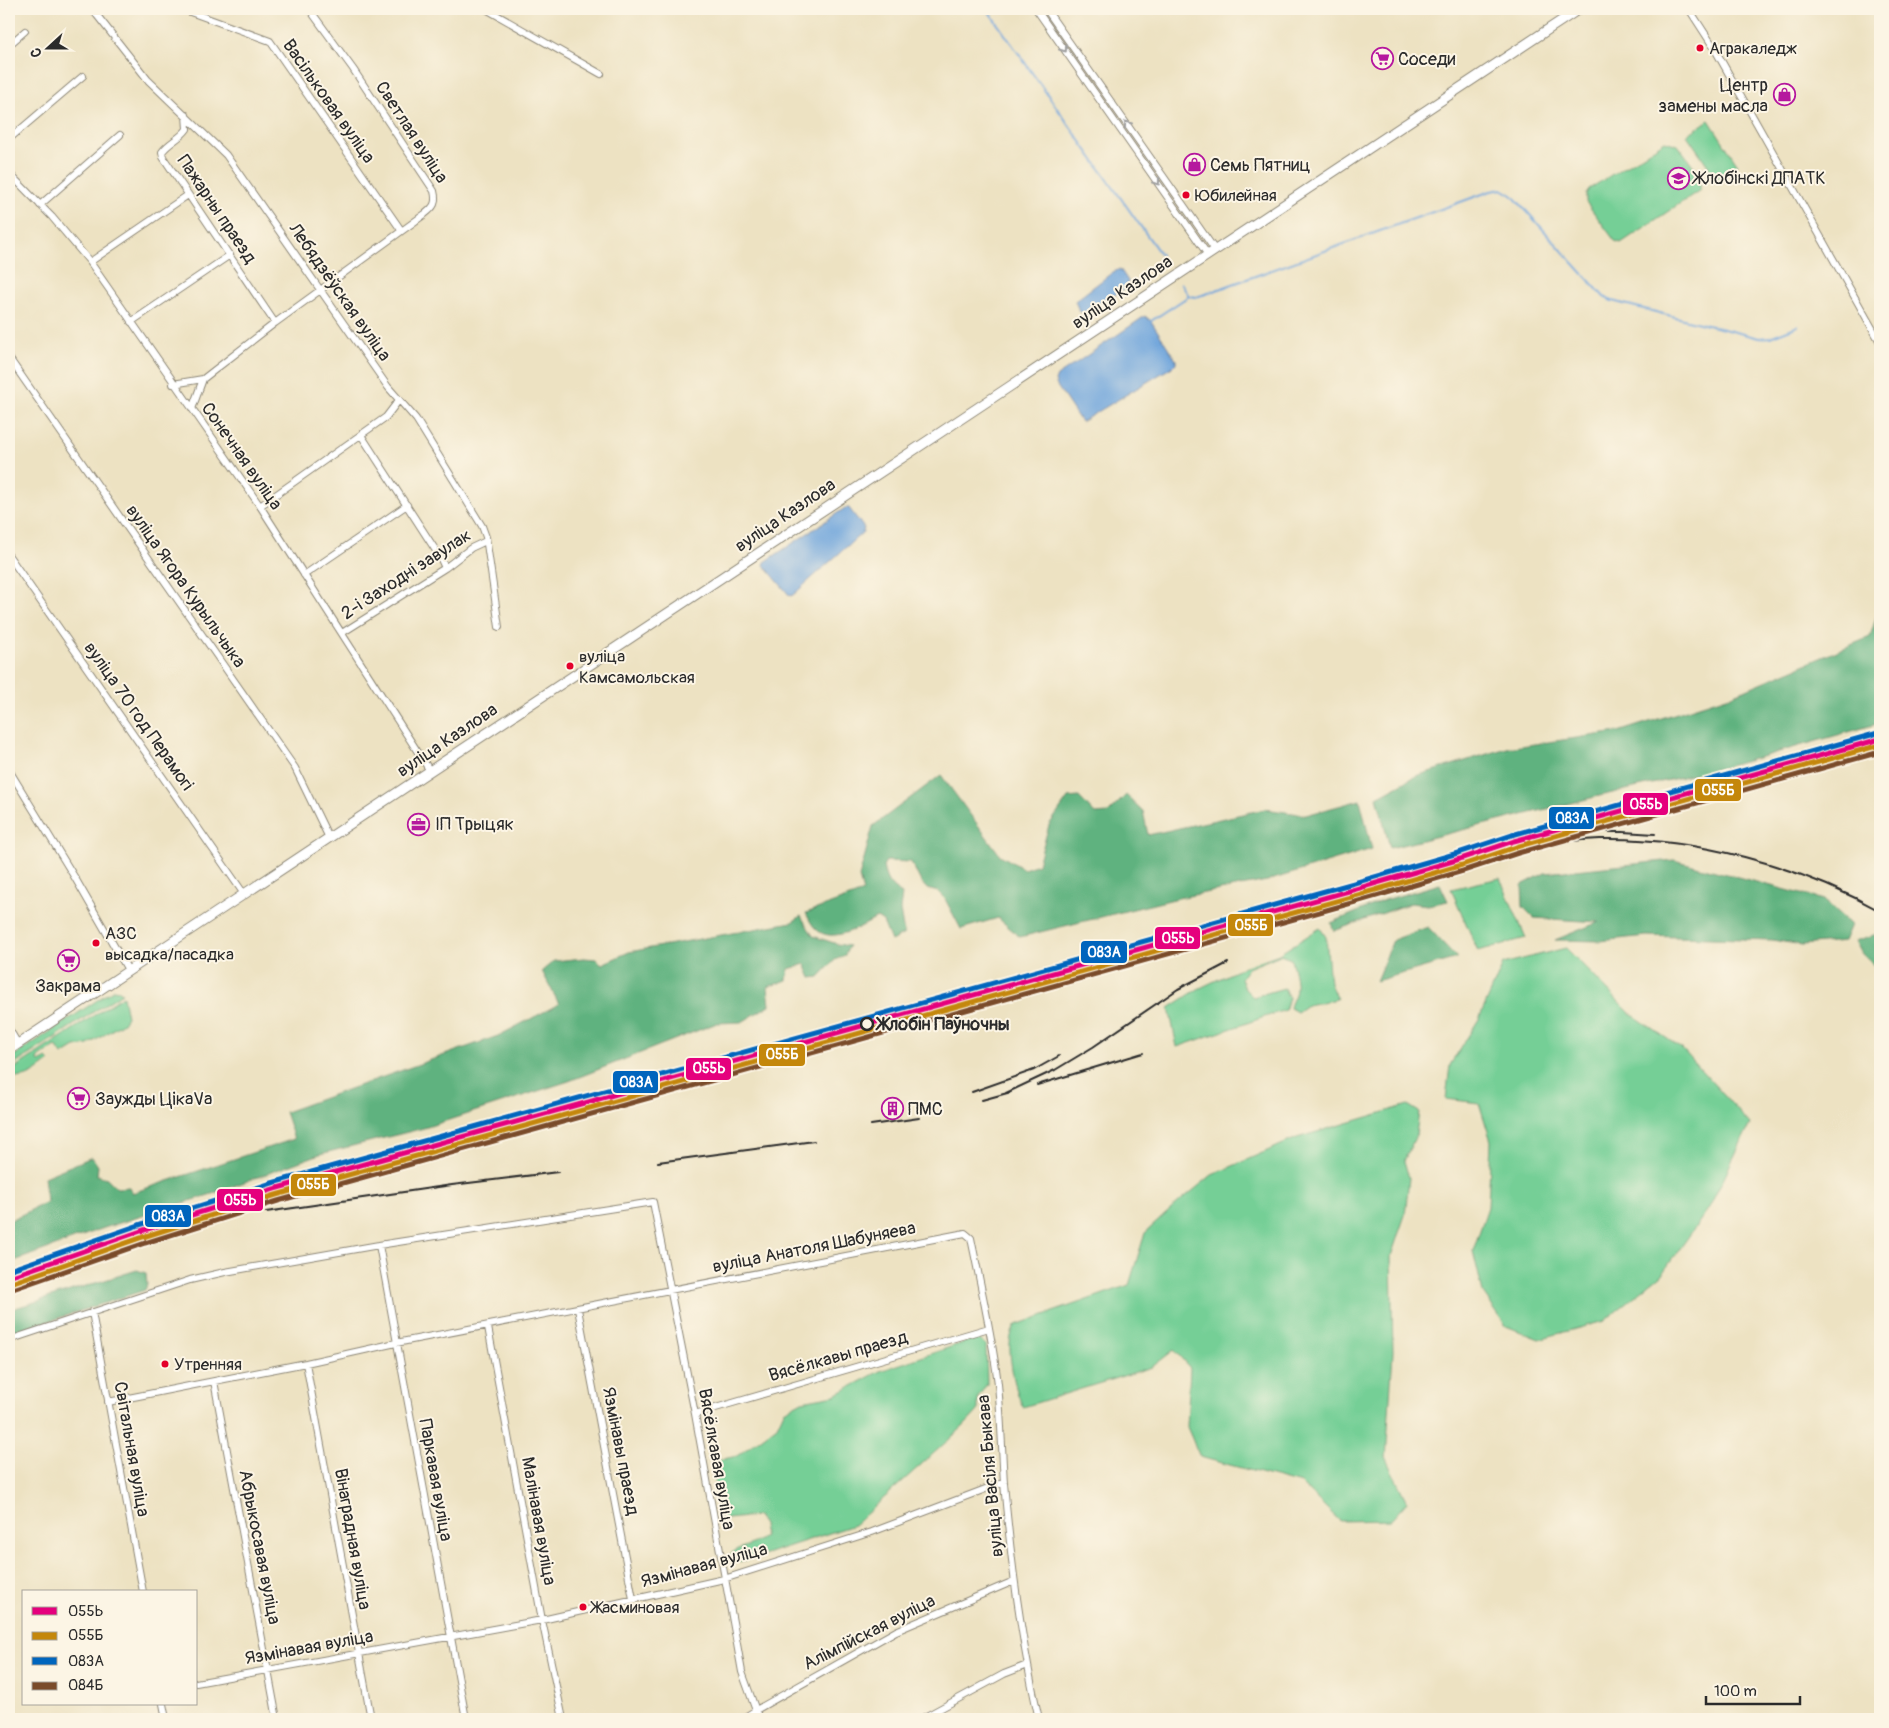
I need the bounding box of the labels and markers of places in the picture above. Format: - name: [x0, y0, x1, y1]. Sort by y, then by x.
- place label: Агракаледж: [1709, 38, 1797, 59]
- marker: Агракаледж: [1695, 43, 1705, 53]
- supermarket icon: Соседи: [1370, 47, 1394, 71]
- place label: Соседи: [1398, 48, 1456, 71]
- place label: Центр замены масла: [1659, 74, 1768, 118]
- shop icon: Центр замены масла: [1772, 83, 1796, 107]
- shop icon: Семь Пятниц: [1182, 153, 1206, 177]
- place label: Семь Пятниц: [1210, 154, 1311, 177]
- school or university icon: Жлобінскі ДПАТК: [1666, 166, 1690, 190]
- place label: Жлобінскі ДПАТК: [1691, 167, 1826, 190]
- place label: Юбилейная: [1195, 185, 1277, 206]
- marker: Юбилейная: [1181, 190, 1191, 200]
- place label: вуліца Камсамольская: [579, 646, 695, 688]
- marker: вуліца Камсамольская: [565, 661, 575, 671]
- office icon: ІП Трыцяк: [407, 812, 431, 836]
- place label: ІП Трыцяк: [435, 813, 514, 836]
- place label: АЗС высадка/пасадка: [105, 923, 234, 965]
- marker: АЗС высадка/пасадка: [91, 938, 101, 948]
- supermarket icon: Закрама: [56, 949, 80, 973]
- place label: Закрама: [35, 975, 101, 998]
- place label: Жлобін Паўночны: [875, 1013, 1010, 1036]
- marker: Жлобін Паўночны: [860, 1017, 874, 1031]
- supermarket icon: Заужды ЦікаVа: [67, 1087, 91, 1111]
- place label: Заужды ЦікаVа: [95, 1088, 212, 1111]
- building icon: ПМС: [880, 1097, 904, 1121]
- place label: ПМС: [908, 1098, 943, 1121]
- place label: Утренняя: [174, 1354, 242, 1375]
- marker: Утренняя: [160, 1359, 170, 1369]
- place label: Жасминовая: [589, 1597, 679, 1618]
- marker: Жасминовая: [578, 1602, 588, 1612]

